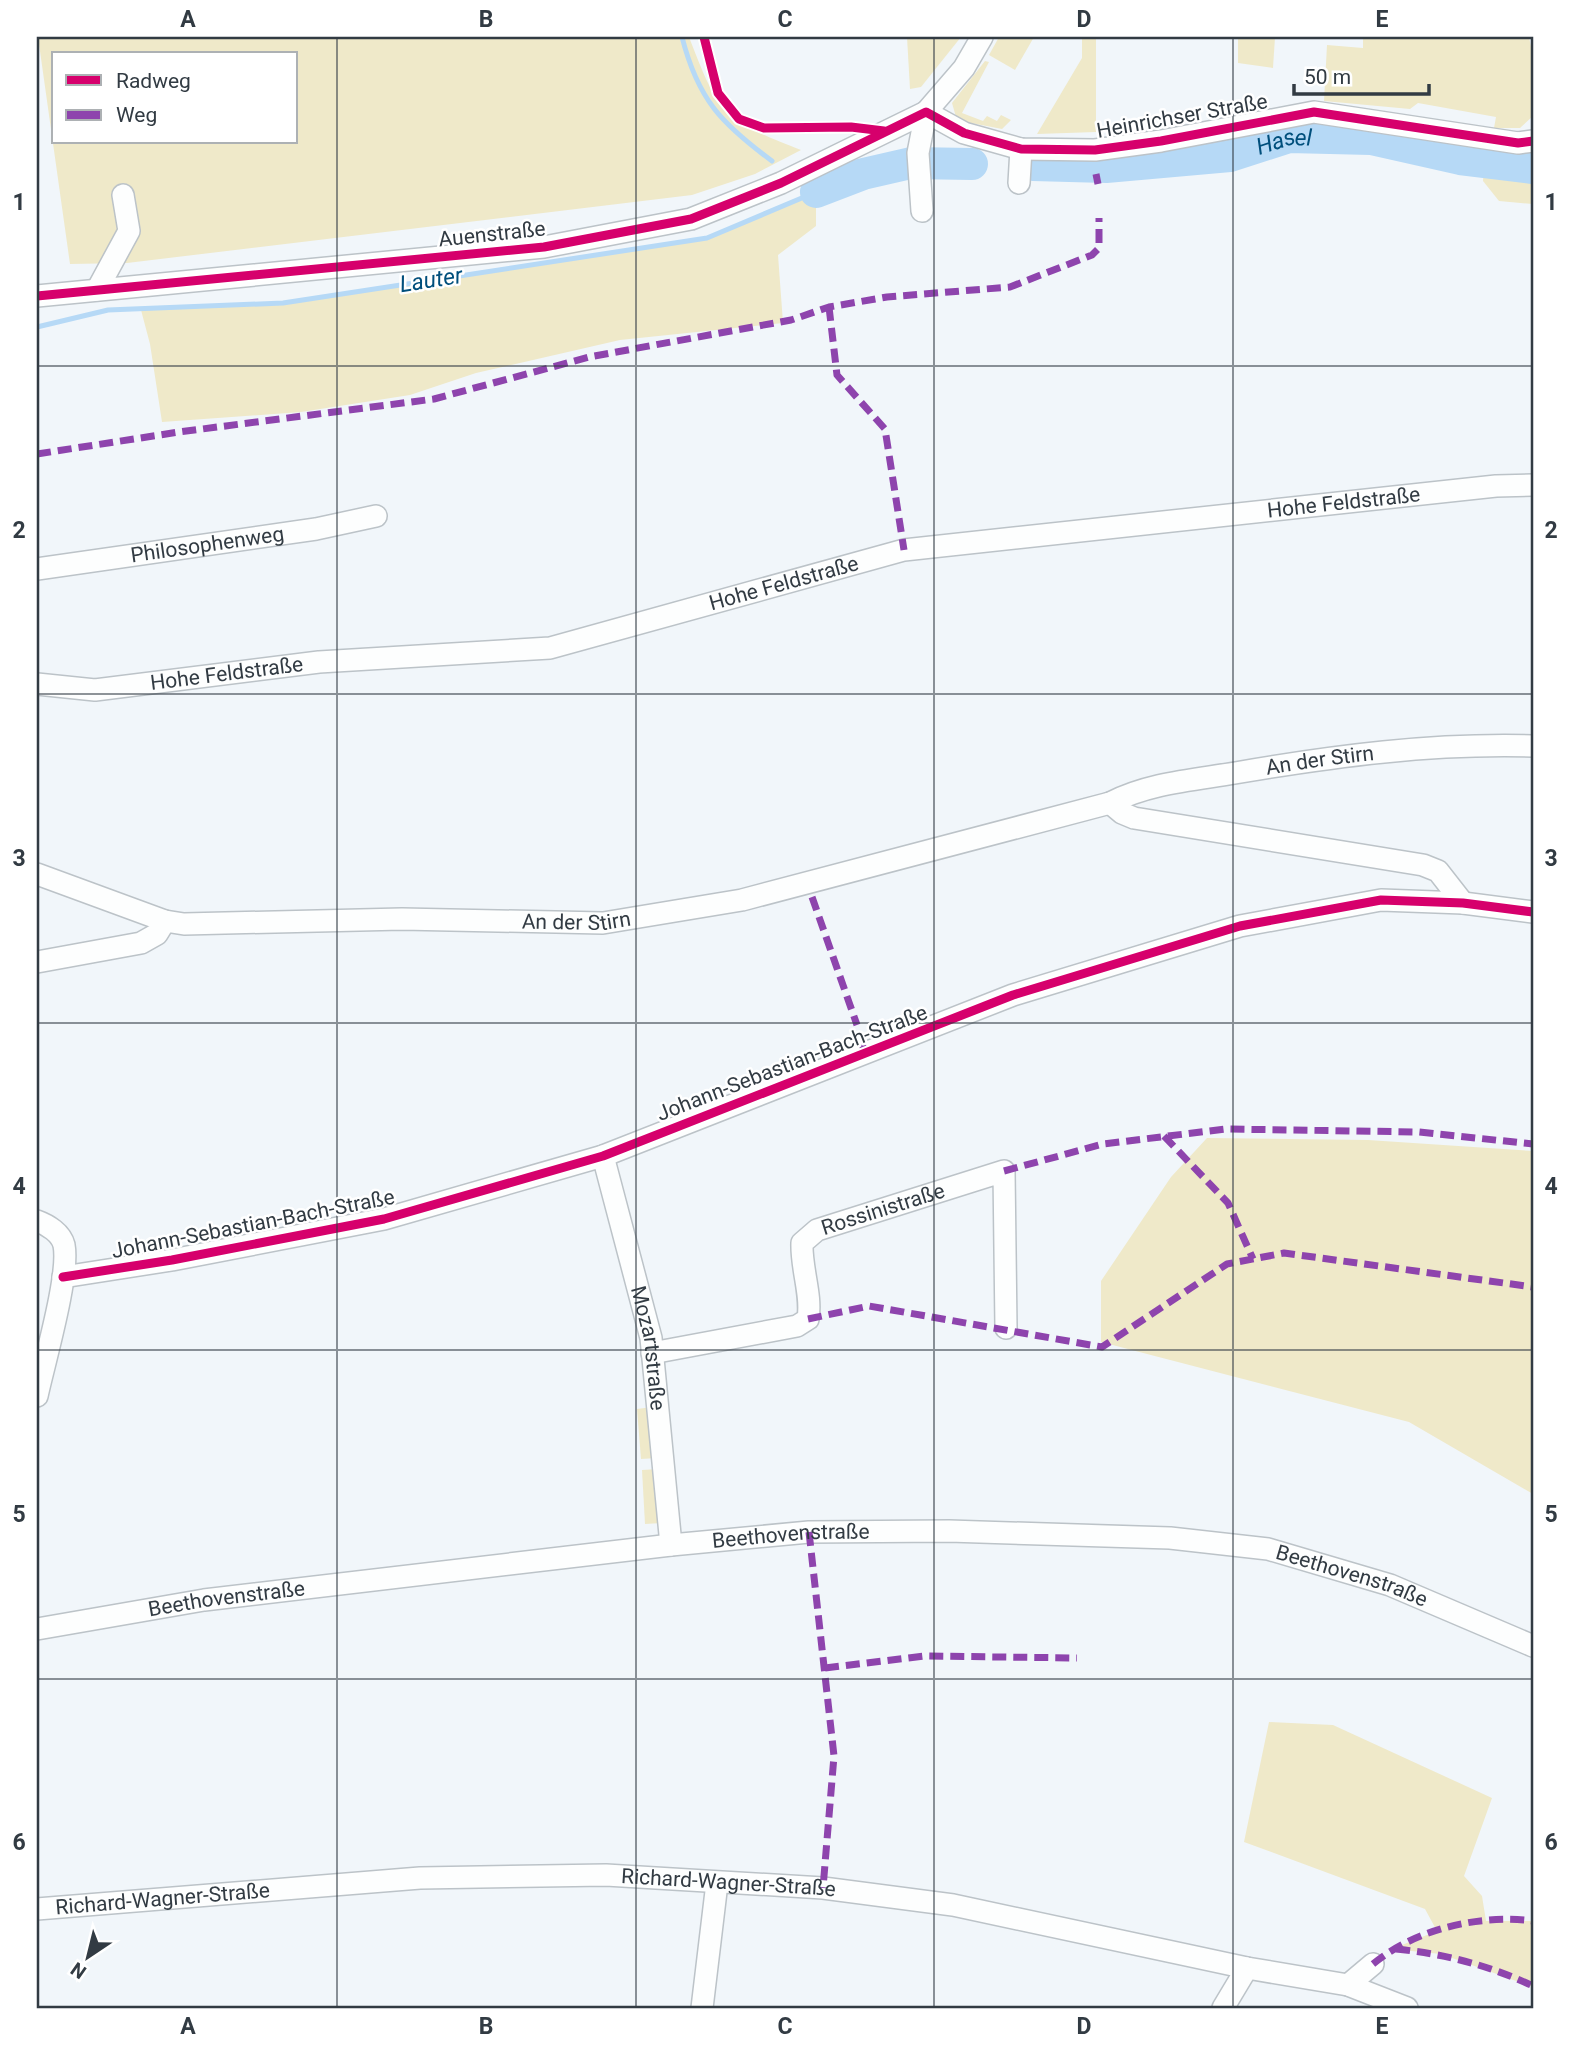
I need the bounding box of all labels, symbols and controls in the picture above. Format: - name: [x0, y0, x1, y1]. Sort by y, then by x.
- text: A: [180, 6, 196, 33]
- text: B: [479, 6, 493, 33]
- text: C: [777, 6, 793, 33]
- text: D: [1077, 6, 1091, 33]
- text: E: [1376, 6, 1389, 33]
- legend: [52, 52, 298, 144]
- scale bar: [1294, 52, 1428, 96]
- text: 50 m: [1304, 65, 1351, 89]
- text: Radweg: [116, 69, 191, 93]
- street label: Heinrichser Straße: [1095, 89, 1269, 143]
- text: Weg: [116, 103, 157, 127]
- water label: Hasel: [1253, 122, 1313, 160]
- text: 1: [12, 189, 26, 216]
- text: 1: [1544, 189, 1558, 216]
- street label: Auenstraße: [437, 216, 547, 252]
- water label: Lauter: [398, 262, 466, 298]
- street label: Hohe Feldstraße: [1266, 482, 1421, 523]
- text: 2: [12, 517, 26, 544]
- text: 2: [1544, 517, 1558, 544]
- street label: Philosophenweg: [129, 522, 286, 567]
- street label: Hohe Feldstraße: [706, 551, 861, 615]
- street label: Hohe Feldstraße: [149, 652, 305, 695]
- street label: An der Stirn: [1264, 741, 1375, 780]
- text: 3: [12, 845, 26, 872]
- text: 3: [1544, 845, 1558, 872]
- street label: An der Stirn: [522, 907, 632, 935]
- street label: Johann-Sebastian-Bach-Straße: [653, 1000, 931, 1126]
- text: 4: [12, 1173, 26, 1200]
- text: 4: [1544, 1173, 1558, 1200]
- street label: Rossinistraße: [818, 1179, 948, 1240]
- street label: Johann-Sebastian-Bach-Straße: [109, 1185, 397, 1263]
- street label: Mozartstraße: [626, 1283, 670, 1412]
- text: 5: [12, 1501, 26, 1528]
- text: 5: [1544, 1501, 1558, 1528]
- street label: Beethovenstraße: [711, 1520, 870, 1553]
- street label: Beethovenstraße: [1273, 1540, 1431, 1612]
- street label: Beethovenstraße: [146, 1576, 306, 1621]
- text: 6: [12, 1829, 26, 1856]
- text: 6: [1544, 1829, 1558, 1856]
- street label: Richard-Wagner-Straße: [620, 1864, 837, 1902]
- street label: Richard-Wagner-Straße: [54, 1878, 271, 1919]
- north arrow: [52, 1923, 122, 1993]
- text: N: [66, 1957, 91, 1984]
- text: A: [180, 2013, 196, 2040]
- text: B: [479, 2013, 493, 2040]
- text: C: [777, 2013, 793, 2040]
- text: D: [1077, 2013, 1091, 2040]
- text: E: [1376, 2013, 1389, 2040]

